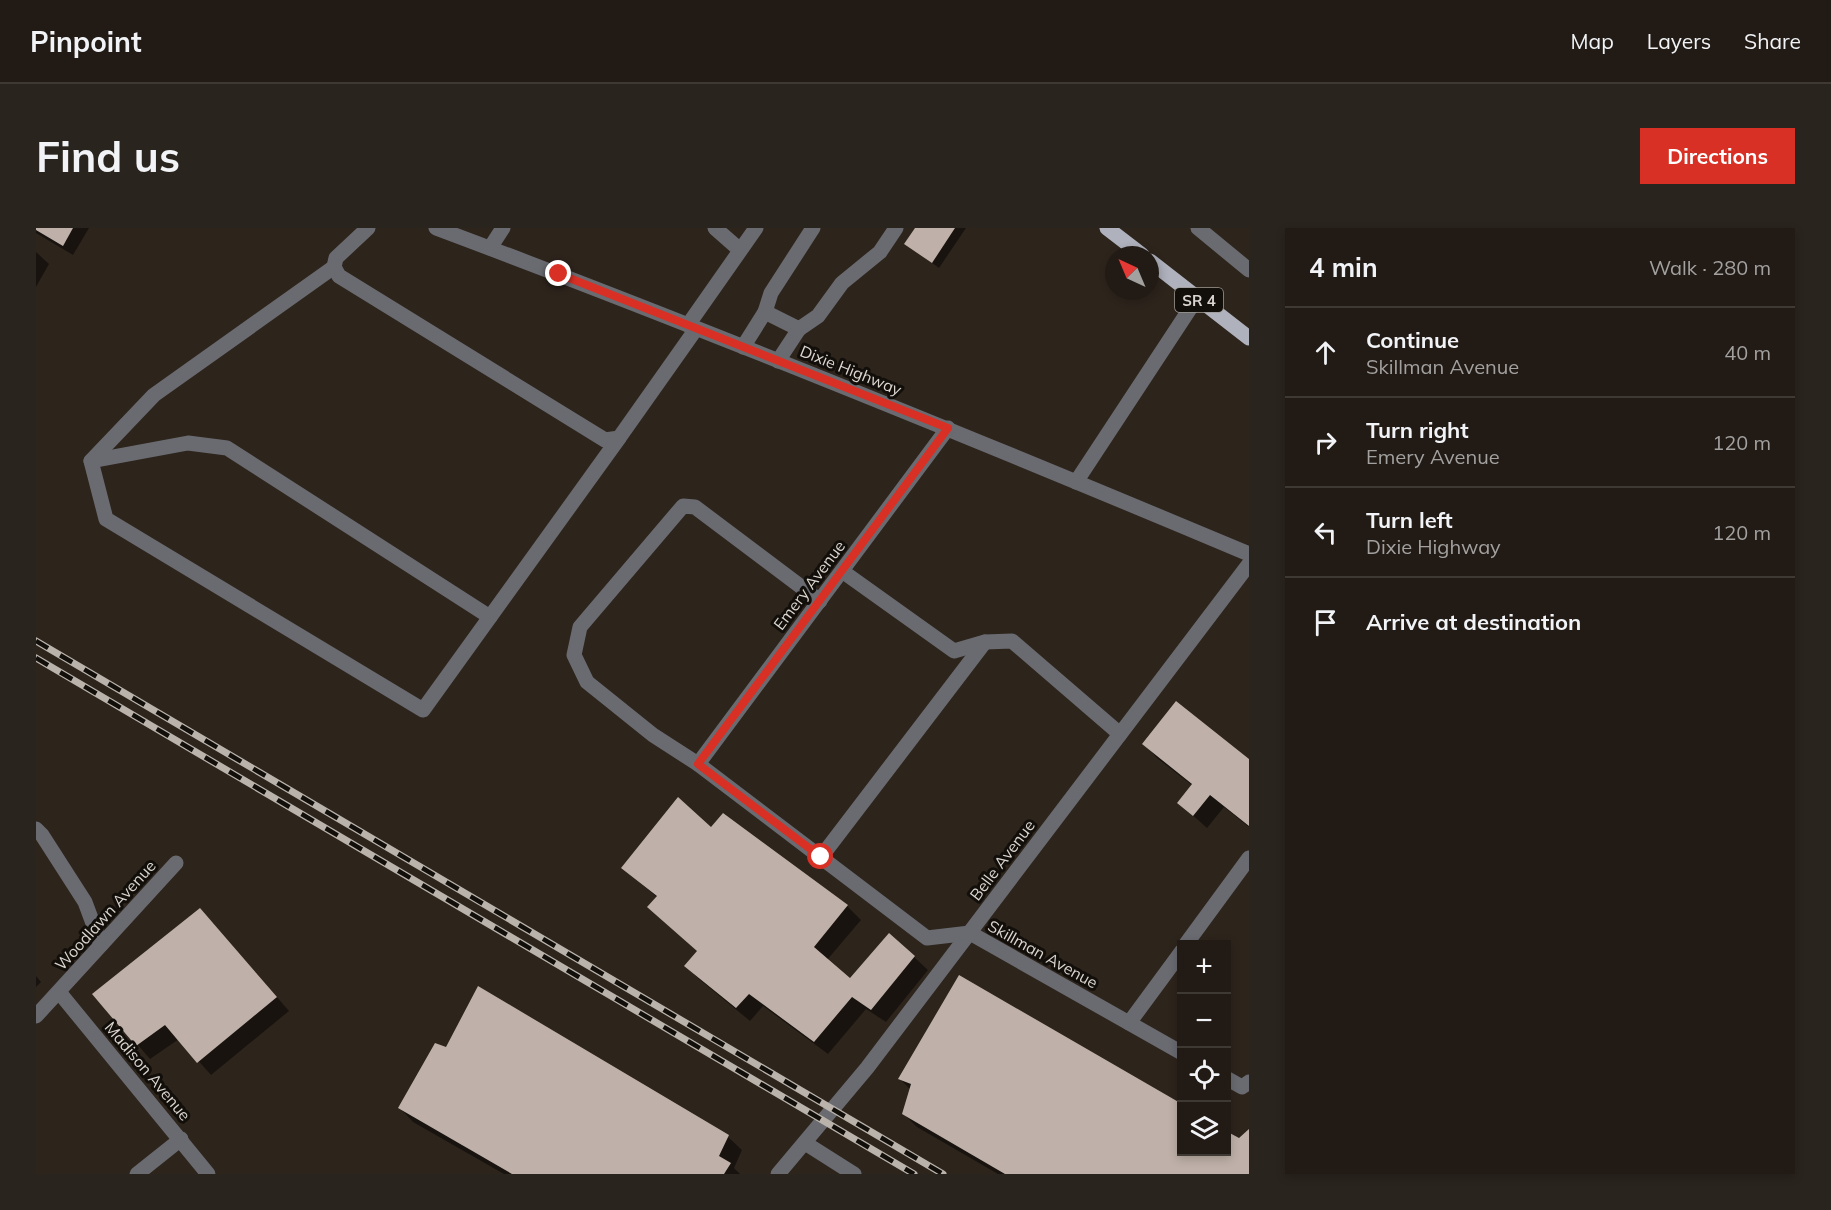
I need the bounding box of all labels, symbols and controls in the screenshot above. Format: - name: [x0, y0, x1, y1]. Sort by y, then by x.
- text: Pinpoint: [30, 24, 142, 59]
- text: Map: [1571, 28, 1614, 54]
- text: Layers: [1647, 28, 1711, 54]
- text: Share: [1744, 28, 1801, 54]
- button: Directions: [1640, 128, 1795, 184]
- text: Find us: [36, 130, 180, 183]
- north arrow: [1105, 246, 1159, 300]
- text: 4 min: [1309, 251, 1378, 284]
- text: Walk · 280 m: [1649, 255, 1771, 280]
- route end: [545, 260, 571, 286]
- road number: SR 4: [1175, 288, 1223, 312]
- text: Continue: [1366, 326, 1459, 354]
- icon: ahead: [1309, 336, 1342, 369]
- text: 40 m: [1724, 340, 1771, 365]
- street label: Dixie Highway: [797, 341, 905, 400]
- text: Skillman Avenue: [1366, 354, 1519, 379]
- text: Turn right: [1366, 416, 1469, 444]
- icon: right: [1309, 426, 1342, 459]
- text: 120 m: [1712, 430, 1771, 455]
- text: Emery Avenue: [1366, 444, 1500, 469]
- text: Turn left: [1366, 506, 1453, 534]
- icon: left: [1309, 516, 1342, 549]
- text: 120 m: [1712, 520, 1771, 545]
- text: Dixie Highway: [1366, 534, 1501, 559]
- street label: Emery Avenue: [769, 536, 849, 634]
- icon: arrive: [1309, 606, 1342, 639]
- text: Arrive at destination: [1366, 608, 1581, 636]
- street label: Belle Avenue: [965, 816, 1039, 904]
- route start: [807, 843, 833, 869]
- street label: Woodlawn Avenue: [50, 856, 160, 974]
- street label: Skillman Avenue: [985, 916, 1101, 992]
- map controls: [1177, 940, 1231, 1156]
- button: +: [1177, 940, 1231, 994]
- button: −: [1177, 994, 1231, 1048]
- street label: Madison Avenue: [101, 1017, 195, 1125]
- button: locate: [1177, 1048, 1231, 1102]
- button: layers: [1177, 1102, 1231, 1156]

